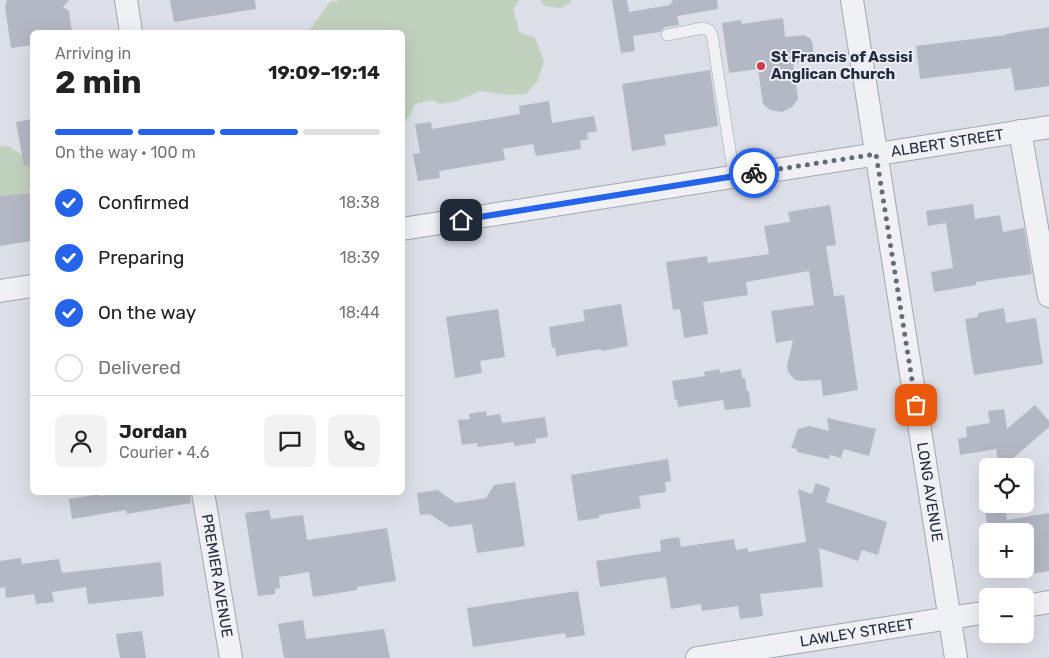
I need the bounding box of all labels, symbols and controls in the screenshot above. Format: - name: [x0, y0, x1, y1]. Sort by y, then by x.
- text: Arriving in: [55, 44, 131, 63]
- place label: St Francis of Assisi Anglican Church: [771, 48, 913, 83]
- marker: St Francis of Assisi Anglican Church: [755, 60, 767, 72]
- text: 19:09–19:14: [268, 61, 380, 84]
- text: 2 min: [55, 63, 142, 101]
- street label: ALBERT STREET: [890, 125, 1005, 161]
- text: On the way · 100 m: [55, 143, 196, 162]
- courier: [729, 148, 779, 198]
- icon: bike: [740, 159, 768, 187]
- icon: check: [55, 189, 83, 217]
- text: Confirmed: [98, 191, 189, 214]
- text: 18:38: [339, 193, 380, 212]
- pin: [440, 199, 482, 241]
- icon: home: [447, 206, 475, 234]
- icon: check: [55, 244, 83, 272]
- text: Preparing: [98, 246, 184, 269]
- text: 18:39: [340, 248, 380, 267]
- icon: check: [55, 299, 83, 327]
- text: On the way: [98, 301, 196, 324]
- text: 18:44: [339, 303, 380, 322]
- text: Delivered: [98, 356, 181, 379]
- pin: [895, 384, 937, 426]
- icon: bag: [902, 391, 930, 419]
- button: person: [55, 415, 107, 467]
- button: chat: [264, 415, 316, 467]
- button: phone: [328, 415, 380, 467]
- text: Jordan: [119, 420, 187, 443]
- street label: LONG AVENUE: [913, 441, 946, 543]
- text: Courier · 4.6: [119, 443, 209, 462]
- map controls: [979, 458, 1034, 643]
- button: locate: [979, 458, 1034, 513]
- street label: PREMIER AVENUE: [198, 513, 236, 639]
- button: +: [979, 523, 1034, 578]
- button: −: [979, 588, 1034, 643]
- street label: LAWLEY STREET: [799, 615, 916, 651]

